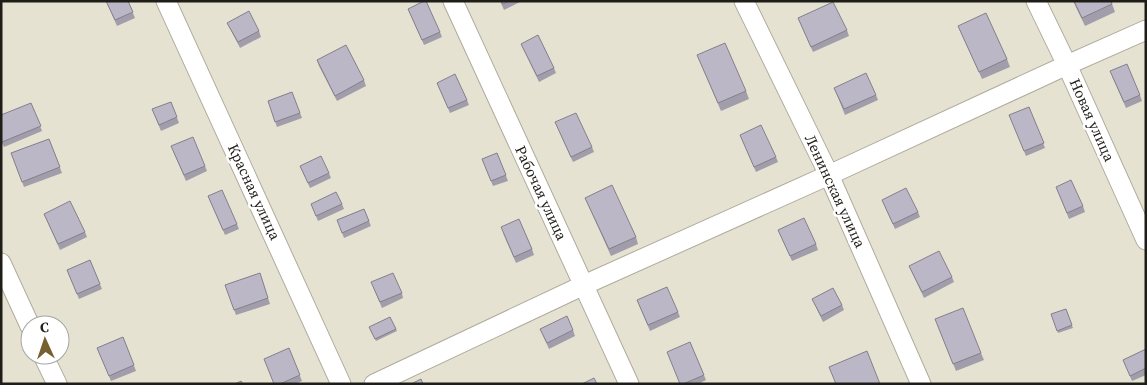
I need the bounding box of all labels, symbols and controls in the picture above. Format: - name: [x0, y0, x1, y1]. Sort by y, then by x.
- street label: Новая улица: [1065, 75, 1120, 165]
- street label: Ленинская улица: [800, 131, 871, 251]
- street label: Красная улица: [223, 140, 286, 244]
- street label: Рабочая улица: [510, 142, 573, 244]
- north arrow: [20, 315, 70, 365]
- text: С: [39, 317, 49, 337]

